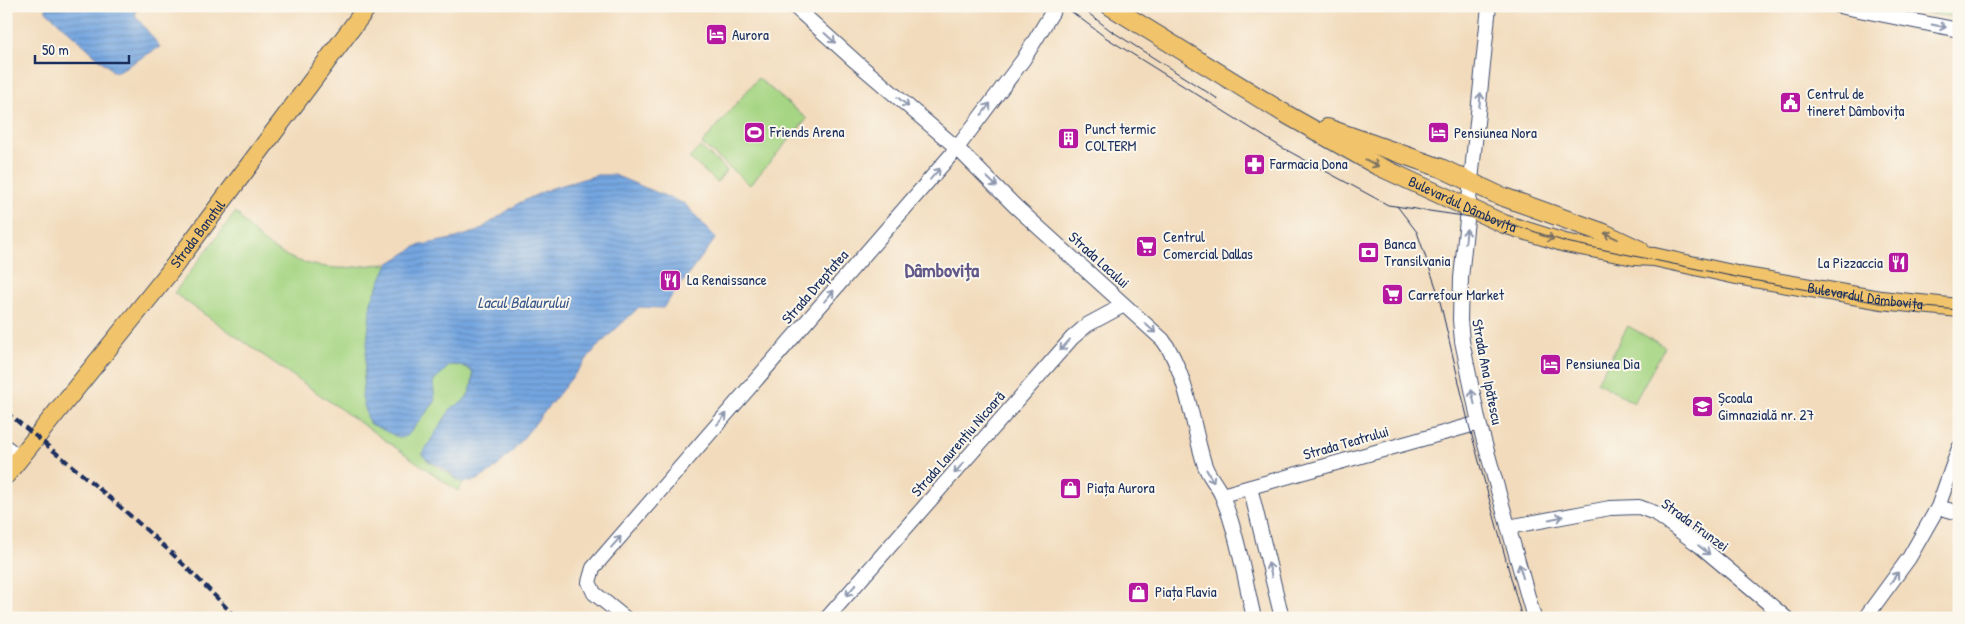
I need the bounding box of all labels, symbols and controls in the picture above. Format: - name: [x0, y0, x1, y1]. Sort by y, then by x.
- one-way arrow: [1930, 21, 1946, 31]
- hotel icon: Aurora: [704, 23, 728, 47]
- place label: Aurora: [732, 24, 769, 45]
- scale bar: [35, 32, 129, 64]
- one-way arrow: [823, 33, 836, 44]
- text: 50 m: [42, 39, 69, 60]
- place label: Centrul de tineret Dâmbovița: [1807, 83, 1905, 121]
- public building icon: Centrul de tineret Dâmbovița: [1779, 91, 1803, 115]
- one-way arrow: [1475, 92, 1485, 108]
- one-way arrow: [896, 96, 909, 107]
- one-way arrow: [981, 102, 991, 116]
- place label: Punct termic COLTERM: [1085, 118, 1156, 156]
- sports icon: Friends Arena: [742, 120, 766, 144]
- place label: Friends Arena: [769, 121, 844, 142]
- hotel icon: Pensiunea Nora: [1426, 121, 1450, 145]
- place label: Pensiunea Nora: [1454, 122, 1537, 143]
- building icon: Punct termic COLTERM: [1057, 126, 1081, 150]
- pharmacy icon: Farmacia Dona: [1242, 152, 1266, 176]
- place label: Farmacia Dona: [1269, 153, 1348, 174]
- one-way arrow: [1365, 158, 1380, 168]
- one-way arrow: [929, 167, 941, 180]
- street label: Bulevardul Dâmbovița: [1405, 170, 1519, 237]
- one-way arrow: [986, 176, 998, 189]
- street label: Strada Banatul: [165, 195, 230, 272]
- place label: Centrul Comercial Dallas: [1163, 226, 1253, 264]
- street label: Strada Lacului: [1064, 227, 1134, 293]
- one-way arrow: [1461, 229, 1471, 245]
- one-way arrow: [1603, 231, 1618, 241]
- place label: Banca Transilvania: [1384, 233, 1451, 271]
- one-way arrow: [1538, 233, 1554, 242]
- supermarket icon: Centrul Comercial Dallas: [1135, 234, 1159, 258]
- bank icon: Banca Transilvania: [1356, 241, 1380, 265]
- street label: Strada Dreptatea: [776, 245, 853, 328]
- restaurant icon: La Pizzaccia: [1887, 251, 1911, 275]
- place label: La Pizzaccia: [1818, 252, 1883, 273]
- district label: Dâmbovița: [905, 256, 979, 283]
- restaurant icon: La Renaissance: [659, 268, 683, 292]
- place label: La Renaissance: [687, 269, 767, 290]
- street label: Bulevardul Dâmbovița: [1806, 277, 1924, 314]
- supermarket icon: Carrefour Market: [1380, 283, 1404, 307]
- place label: Carrefour Market: [1408, 284, 1505, 305]
- one-way arrow: [823, 290, 834, 303]
- water label: Lacul Balaurului: [478, 291, 570, 313]
- street label: Strada Ana Ipătescu: [1467, 317, 1508, 426]
- one-way arrow: [1144, 322, 1157, 334]
- one-way arrow: [1059, 339, 1071, 352]
- hotel icon: Pensiunea Dia: [1538, 352, 1562, 376]
- place label: Pensiunea Dia: [1566, 353, 1640, 374]
- street label: Strada Laurențiu Nicoară: [906, 386, 1009, 501]
- place label: Școala Gimnazială nr. 27: [1718, 387, 1814, 425]
- one-way arrow: [1468, 390, 1478, 406]
- school or university icon: Școala Gimnazială nr. 27: [1690, 395, 1714, 419]
- one-way arrow: [716, 413, 728, 426]
- street label: Strada Teatrului: [1301, 420, 1391, 465]
- one-way arrow: [953, 462, 965, 475]
- one-way arrow: [1205, 468, 1215, 483]
- shop icon: Piața Aurora: [1059, 476, 1083, 500]
- place label: Piața Aurora: [1087, 477, 1155, 498]
- street label: Strada Frunzei: [1657, 493, 1733, 556]
- one-way arrow: [1548, 513, 1564, 523]
- one-way arrow: [610, 536, 621, 549]
- one-way arrow: [1697, 544, 1710, 555]
- one-way arrow: [1265, 563, 1274, 579]
- one-way arrow: [1515, 563, 1525, 579]
- one-way arrow: [1889, 572, 1899, 586]
- shop icon: Piața Flavia: [1127, 580, 1151, 604]
- place label: Piața Flavia: [1155, 581, 1217, 602]
- one-way arrow: [846, 584, 857, 597]

